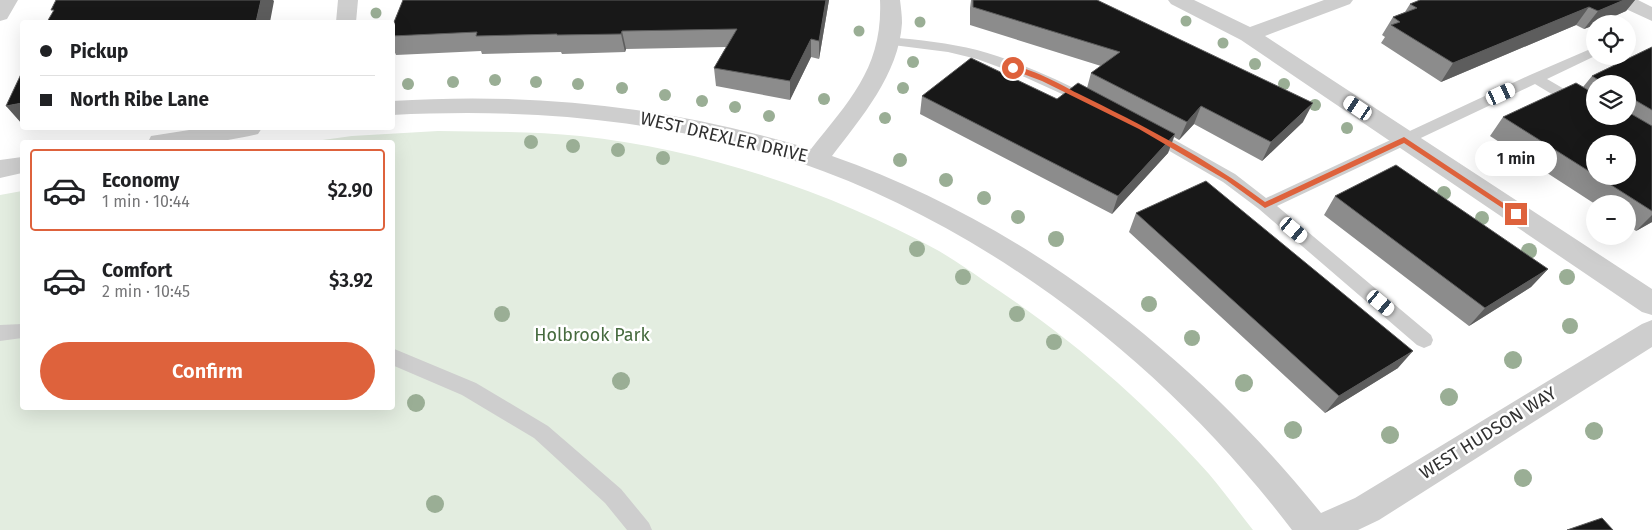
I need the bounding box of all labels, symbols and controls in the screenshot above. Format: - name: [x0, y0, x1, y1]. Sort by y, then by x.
- map controls: [1586, 15, 1636, 245]
- button: locate: [1586, 15, 1636, 65]
- text: Pickup: [70, 40, 128, 63]
- route start: [1002, 57, 1024, 79]
- button: layers: [1586, 75, 1636, 125]
- car: [1484, 81, 1517, 107]
- text: North Ribe Lane: [70, 88, 209, 111]
- car: [1341, 93, 1374, 123]
- street label: WEST DREXLER DRIVE: [638, 107, 810, 167]
- button: +: [1586, 135, 1636, 185]
- callout: 1 min: [1475, 142, 1557, 176]
- text: 1 min: [1497, 149, 1535, 168]
- icon: car: [42, 168, 87, 213]
- text: Economy: [102, 169, 179, 192]
- text: $2.90: [327, 179, 373, 202]
- text: 1 min · 10:44: [102, 192, 190, 211]
- button: −: [1586, 195, 1636, 245]
- route end: [1505, 203, 1527, 225]
- car: [1277, 215, 1310, 245]
- icon: car: [42, 258, 87, 303]
- text: Comfort: [102, 259, 172, 282]
- text: $3.92: [329, 269, 373, 292]
- text: 2 min · 10:45: [102, 282, 190, 301]
- car: [1364, 288, 1397, 318]
- park label: Holbrook Park: [534, 324, 651, 346]
- button: Confirm: [40, 342, 375, 400]
- street label: WEST HUDSON WAY: [1416, 382, 1561, 484]

